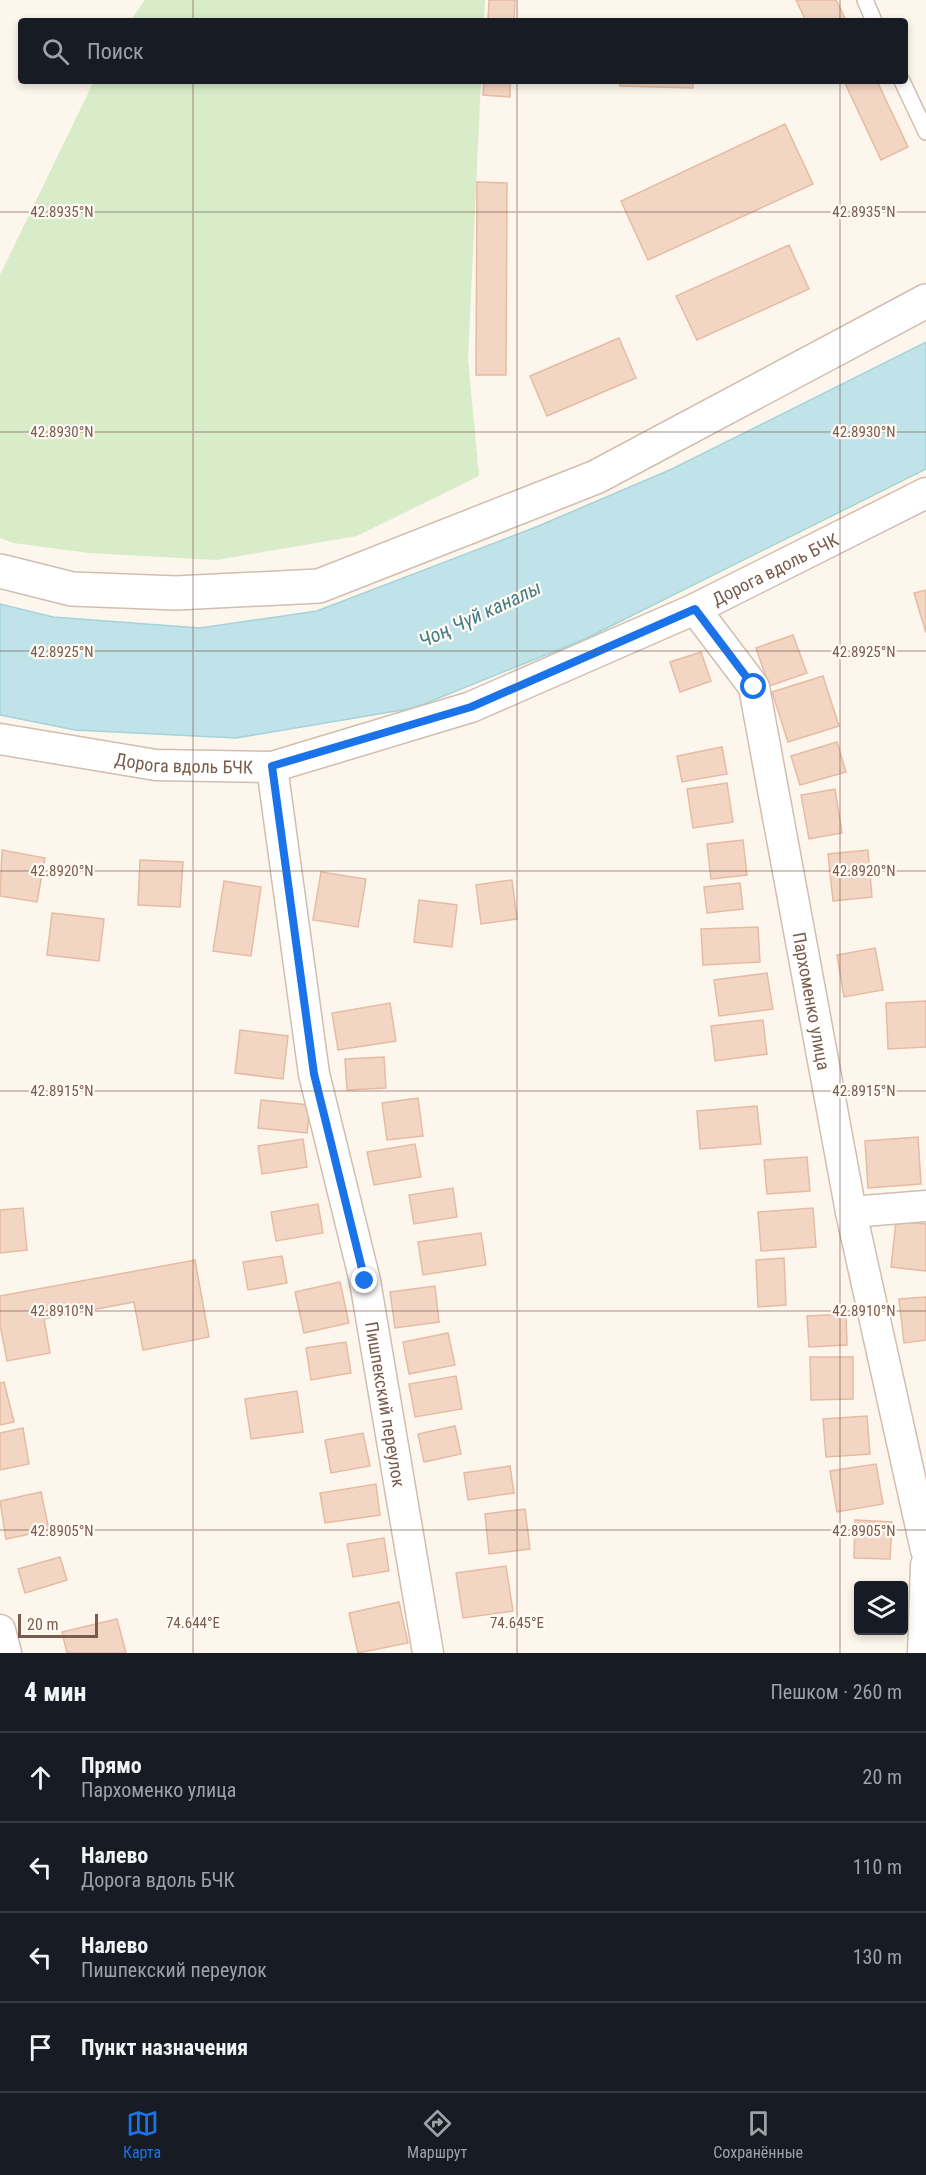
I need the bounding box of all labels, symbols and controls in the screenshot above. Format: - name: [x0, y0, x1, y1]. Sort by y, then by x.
- search box: [18, 18, 908, 84]
- icon: search: [39, 35, 72, 68]
- text: Поиск: [87, 39, 144, 64]
- text: 42.8935°N: [30, 203, 94, 221]
- text: 42.8935°N: [832, 203, 896, 221]
- text: 42.8930°N: [30, 423, 94, 441]
- text: 42.8930°N: [832, 423, 896, 441]
- street label: Дорога вдоль БЧК: [708, 528, 842, 609]
- water label: Чоң Чүй каналы: [415, 575, 545, 653]
- text: 42.8925°N: [30, 643, 94, 661]
- text: 42.8925°N: [832, 643, 896, 661]
- route start: [740, 673, 766, 699]
- street label: Дорога вдоль БЧК: [113, 748, 253, 777]
- text: 42.8920°N: [30, 862, 94, 880]
- text: 42.8920°N: [832, 862, 896, 880]
- street label: Пархоменко улица: [789, 930, 835, 1072]
- text: 42.8915°N: [30, 1082, 94, 1100]
- text: 42.8915°N: [832, 1082, 896, 1100]
- route end: [351, 1267, 377, 1293]
- text: 42.8910°N: [30, 1302, 94, 1320]
- text: 42.8910°N: [832, 1302, 896, 1320]
- street label: Пишпекский переулок: [362, 1320, 410, 1489]
- text: 42.8905°N: [30, 1522, 94, 1540]
- text: 42.8905°N: [832, 1522, 896, 1540]
- map controls: [854, 1581, 908, 1635]
- button: layers: [854, 1581, 908, 1635]
- scale bar: [18, 1611, 98, 1638]
- text: 74.644°E: [166, 1614, 220, 1632]
- text: 74.645°E: [490, 1614, 544, 1632]
- text: 20 m: [27, 1615, 59, 1634]
- text: 4 мин: [24, 1677, 86, 1707]
- text: Пешком · 260 m: [770, 1680, 902, 1704]
- text: Прямо: [81, 1753, 142, 1778]
- icon: ahead: [24, 1761, 57, 1794]
- text: 20 m: [863, 1765, 902, 1789]
- text: Пархоменко улица: [81, 1778, 236, 1802]
- text: Налево: [81, 1843, 148, 1868]
- icon: left: [24, 1851, 57, 1884]
- text: 110 m: [853, 1855, 902, 1879]
- text: Дорога вдоль БЧК: [81, 1868, 235, 1892]
- text: Налево: [81, 1933, 148, 1958]
- icon: left: [24, 1941, 57, 1974]
- text: 130 m: [853, 1945, 902, 1969]
- text: Пишпекский переулок: [81, 1958, 267, 1982]
- icon: arrive: [24, 2031, 57, 2064]
- text: Пункт назначения: [81, 2035, 248, 2060]
- tab: Карта: [123, 2107, 161, 2162]
- tab: Маршрут: [407, 2107, 467, 2162]
- tab: Сохранённые: [713, 2107, 803, 2162]

